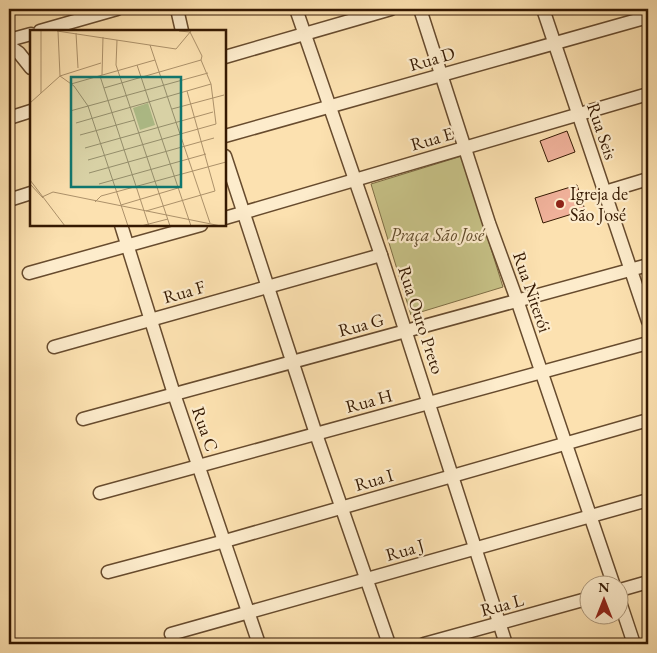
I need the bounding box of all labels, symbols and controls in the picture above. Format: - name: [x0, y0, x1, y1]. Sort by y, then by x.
- inset map: [30, 30, 226, 226]
- street label: Rua D: [406, 41, 457, 76]
- street label: Rua Seis: [582, 99, 623, 163]
- street label: Rua E: [408, 122, 456, 156]
- place label: Igreja de São José: [570, 182, 628, 226]
- marker: Igreja de São José: [554, 198, 566, 210]
- park label: Praça São José: [390, 223, 486, 247]
- street label: Rua Niterói: [508, 248, 557, 336]
- street label: Rua Ouro Preto: [393, 263, 450, 377]
- street label: Rua F: [160, 275, 207, 308]
- street label: Rua G: [336, 307, 386, 342]
- street label: Rua H: [343, 383, 395, 418]
- street label: Rua C: [187, 403, 224, 454]
- street label: Rua I: [352, 463, 396, 496]
- street label: Rua J: [383, 533, 427, 566]
- north arrow: [580, 576, 630, 626]
- text: N: [598, 578, 610, 596]
- street label: Rua L: [478, 588, 526, 621]

